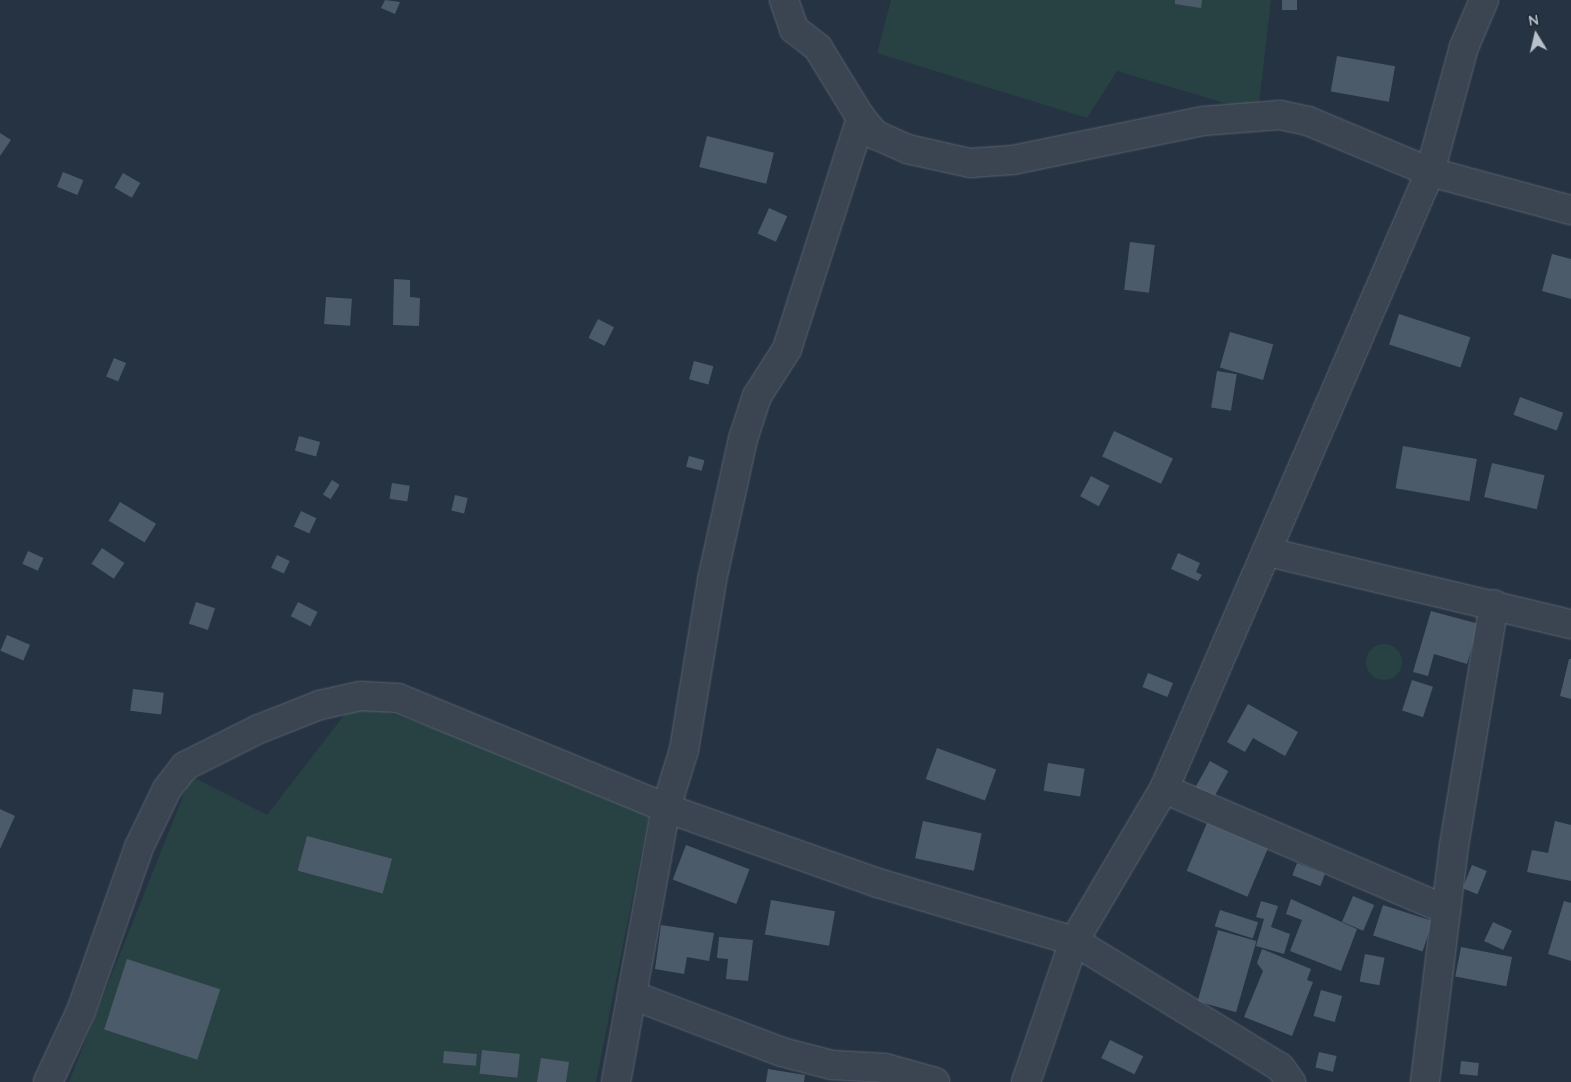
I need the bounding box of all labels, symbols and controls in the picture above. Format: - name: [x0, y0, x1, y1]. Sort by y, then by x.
- north arrow: [1511, 10, 1561, 60]
- text: N: [1527, 10, 1540, 30]

